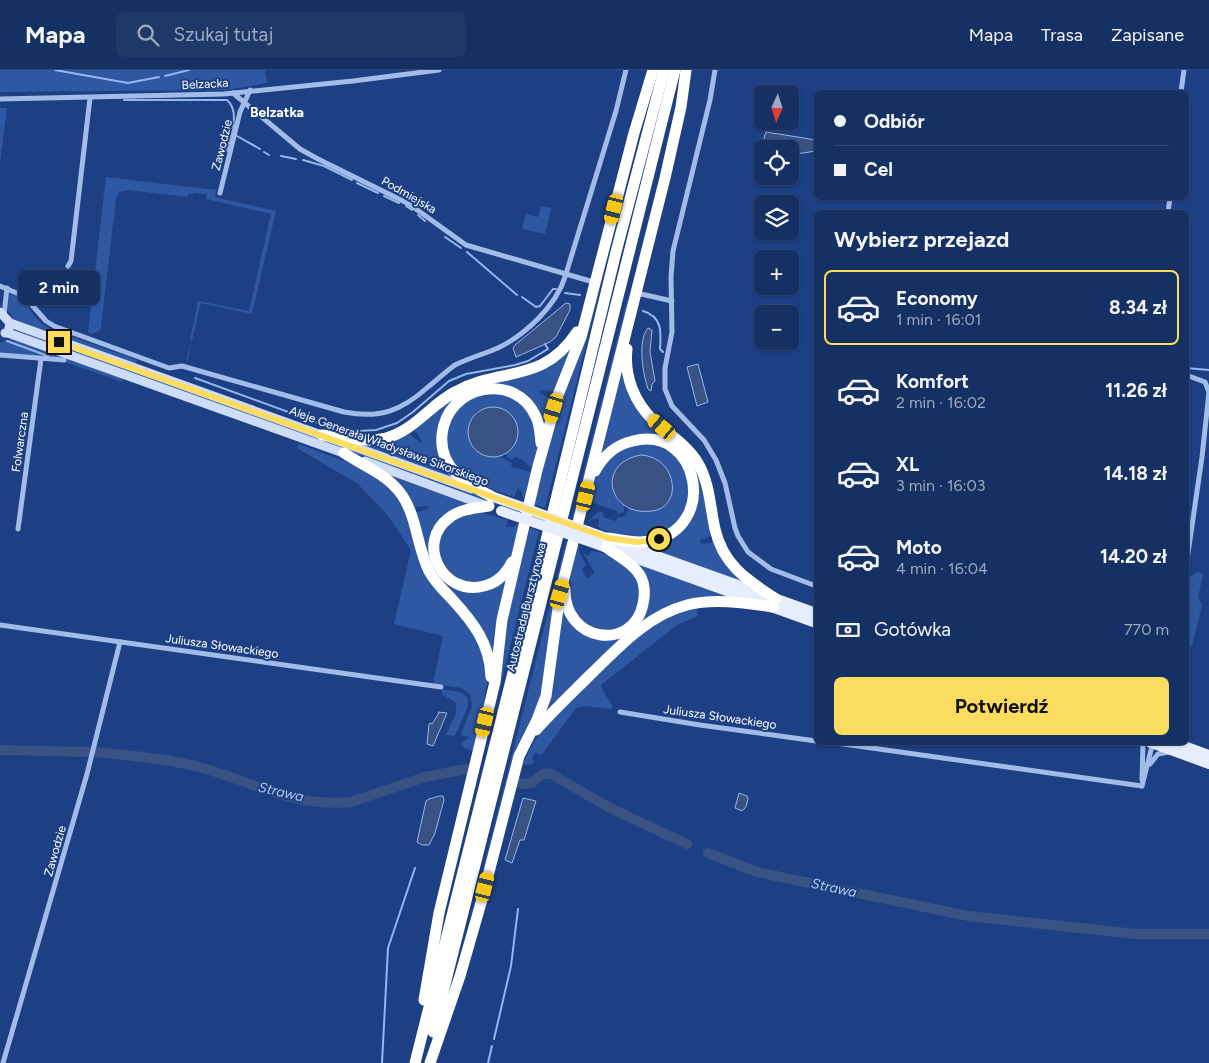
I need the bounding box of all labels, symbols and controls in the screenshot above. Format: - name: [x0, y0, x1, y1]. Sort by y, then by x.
- search box: [116, 12, 466, 57]
- text: Mapa: [25, 20, 86, 49]
- icon: search: [134, 21, 162, 49]
- text: Szukaj tutaj: [174, 23, 273, 46]
- text: Mapa: [969, 24, 1013, 46]
- text: Trasa: [1041, 24, 1083, 46]
- text: Zapisane: [1111, 24, 1184, 46]
- street label: Belzacka: [181, 76, 229, 92]
- north arrow: [754, 85, 799, 130]
- map controls: [754, 85, 799, 350]
- district label: Belzatka: [250, 104, 304, 121]
- text: Odbiór: [864, 110, 925, 133]
- street label: Zawodzie: [209, 118, 235, 172]
- button: locate: [754, 140, 799, 185]
- text: Cel: [864, 158, 893, 181]
- street label: Podmiejska: [379, 174, 439, 216]
- car: [603, 193, 624, 225]
- button: layers: [754, 195, 799, 240]
- text: Wybierz przejazd: [834, 226, 1009, 253]
- button: +: [754, 250, 799, 295]
- callout: 2 min: [18, 270, 100, 304]
- text: 2 min: [39, 278, 79, 297]
- icon: car: [836, 285, 881, 330]
- text: Economy: [896, 287, 978, 310]
- text: 8.34 zł: [1109, 296, 1167, 319]
- button: −: [754, 305, 799, 350]
- text: 1 min · 16:01: [896, 310, 981, 329]
- route end: [48, 331, 70, 353]
- icon: car: [836, 368, 881, 413]
- text: Komfort: [896, 370, 969, 393]
- text: 11.26 zł: [1105, 379, 1167, 402]
- car: [542, 391, 565, 425]
- text: 2 min · 16:02: [896, 393, 986, 412]
- street label: Aleje Generała Władysława Sikorskiego: [287, 403, 491, 489]
- street label: Folwarczna: [9, 411, 31, 473]
- car: [645, 412, 678, 442]
- icon: car: [836, 451, 881, 496]
- text: XL: [896, 453, 919, 476]
- text: 14.18 zł: [1104, 462, 1167, 485]
- text: 3 min · 16:03: [896, 476, 986, 495]
- car: [575, 480, 596, 512]
- route start: [648, 528, 670, 550]
- icon: car: [836, 534, 881, 579]
- text: Moto: [896, 536, 942, 559]
- street label: Autostrada Bursztynowa: [503, 541, 549, 673]
- text: 14.20 zł: [1100, 545, 1167, 568]
- text: 4 min · 16:04: [896, 559, 988, 578]
- car: [548, 578, 571, 610]
- icon: cash: [834, 616, 862, 644]
- text: Gotówka: [874, 618, 951, 641]
- text: 770 m: [1124, 620, 1169, 639]
- street label: Juliusza Słowackiego: [164, 631, 280, 661]
- button: Potwierdź: [834, 677, 1169, 735]
- street label: Juliusza Słowackiego: [662, 702, 778, 732]
- car: [474, 706, 495, 738]
- water label: Strawa: [257, 779, 305, 805]
- street label: Zawodzie: [41, 824, 69, 878]
- car: [474, 871, 495, 903]
- water label: Strawa: [810, 875, 858, 901]

